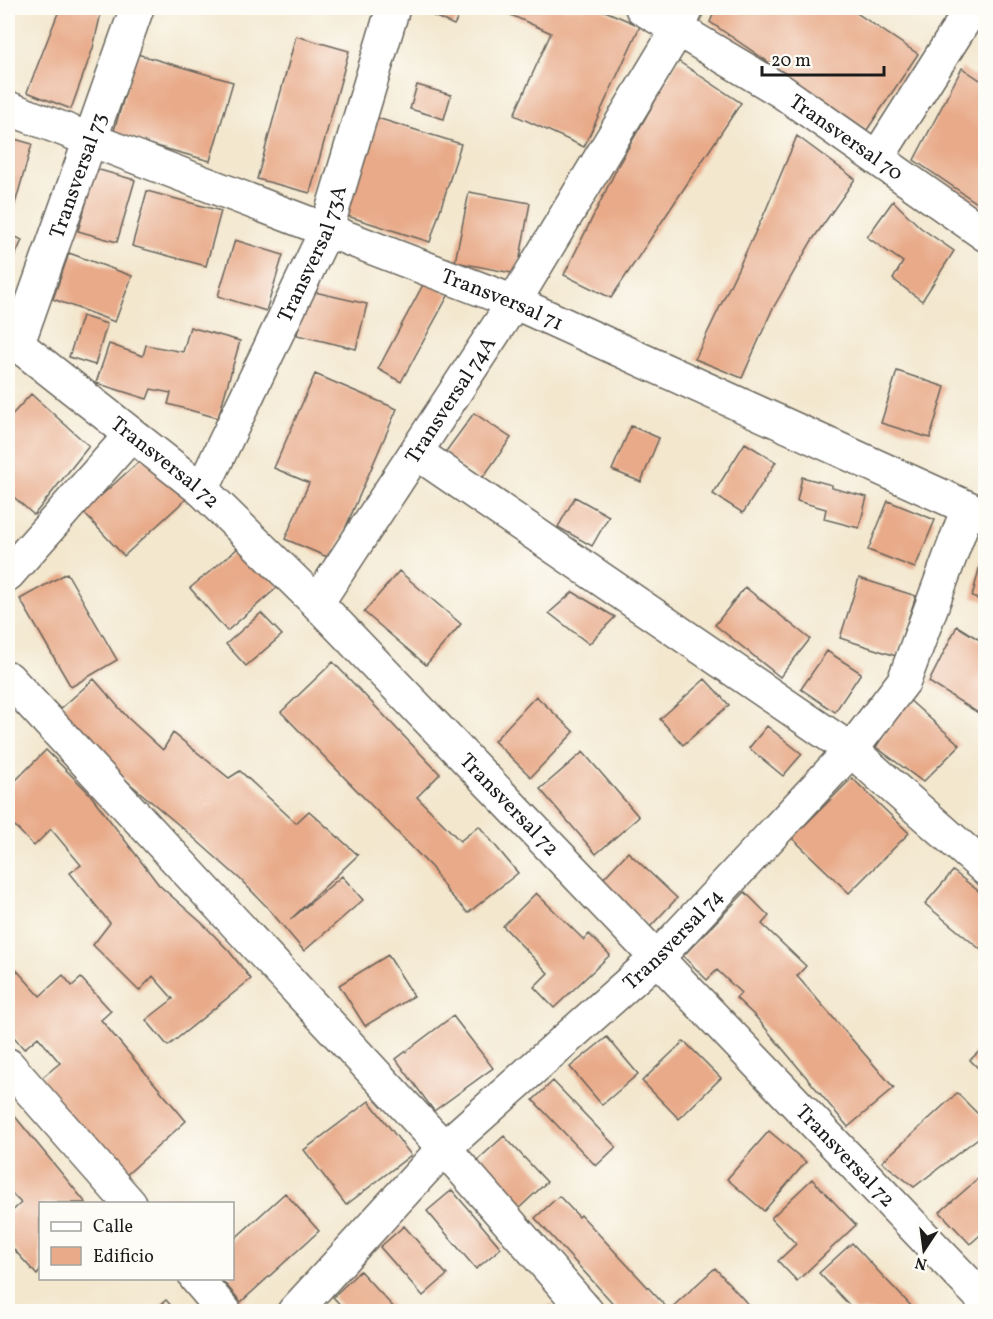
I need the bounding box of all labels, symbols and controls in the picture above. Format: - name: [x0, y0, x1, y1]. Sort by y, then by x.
- scale bar: [762, 39, 884, 77]
- text: 20 m: [771, 49, 811, 74]
- street label: Transversal 70: [783, 88, 909, 188]
- street label: Transversal 73: [43, 109, 115, 243]
- street label: Transversal 73A: [271, 182, 355, 328]
- street label: Transversal 71: [437, 262, 568, 338]
- street label: Transversal 74A: [399, 331, 504, 470]
- street label: Transversal 72: [104, 410, 226, 516]
- street label: Transversal 72: [452, 747, 565, 863]
- street label: Transversal 74: [617, 883, 730, 998]
- street label: Transversal 72: [788, 1099, 901, 1214]
- legend: [39, 1202, 234, 1280]
- text: Calle: [93, 1215, 133, 1240]
- north arrow: [894, 1220, 954, 1280]
- text: Edificio: [93, 1245, 154, 1270]
- text: N: [913, 1251, 929, 1275]

